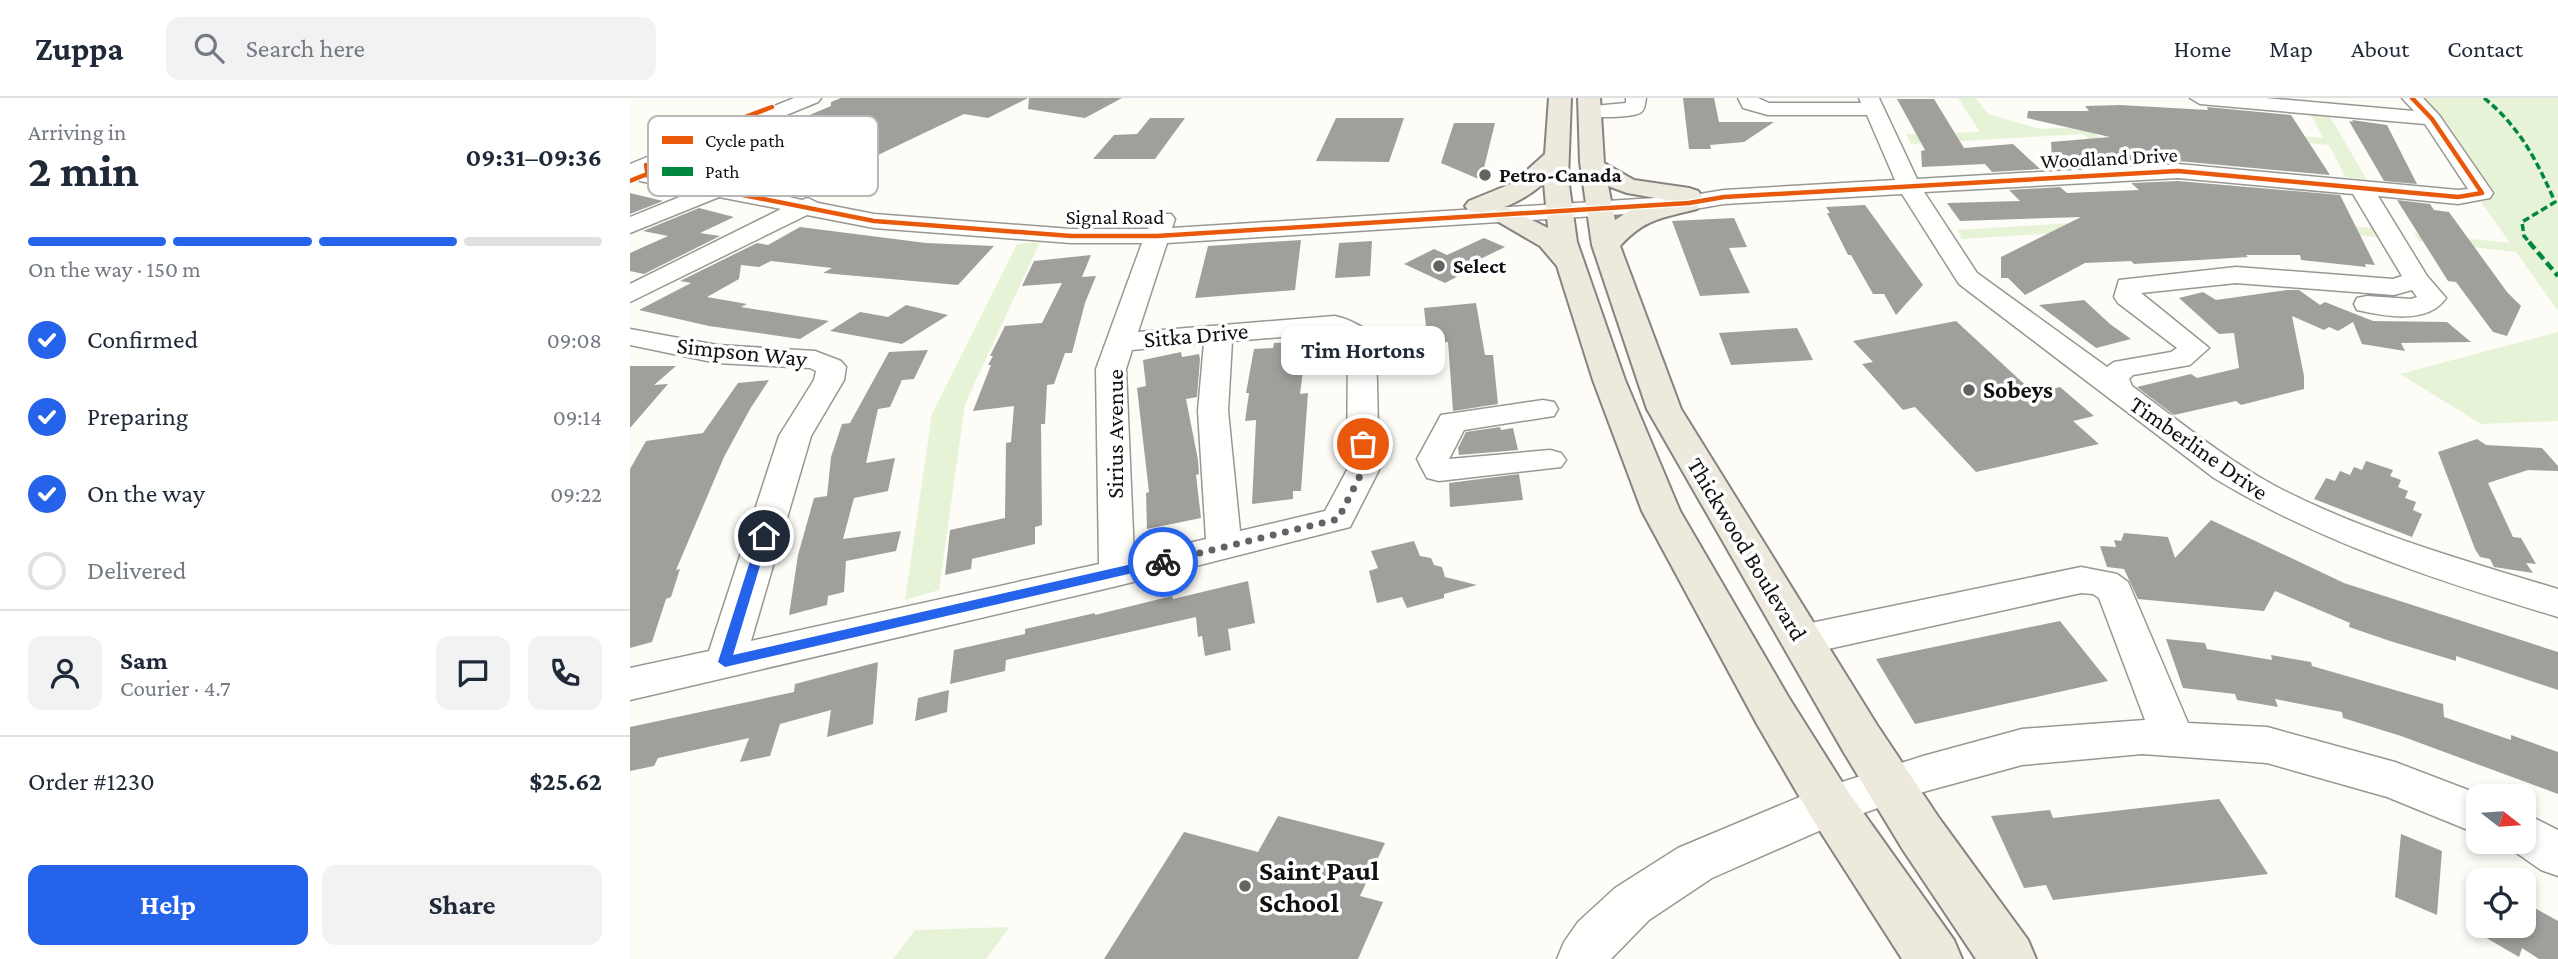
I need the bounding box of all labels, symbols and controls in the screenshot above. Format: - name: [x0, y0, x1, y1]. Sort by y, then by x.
- search box: [166, 17, 656, 80]
- icon: search: [190, 29, 228, 67]
- text: Zuppa: [35, 30, 124, 67]
- text: Search here: [246, 34, 365, 63]
- text: Home: [2174, 35, 2231, 62]
- text: Map: [2269, 35, 2313, 62]
- text: About: [2351, 35, 2409, 62]
- text: Contact: [2447, 35, 2523, 62]
- legend: [648, 116, 878, 196]
- text: Arriving in: [28, 119, 126, 145]
- text: Cycle path: [705, 130, 785, 151]
- street label: Woodland Drive: [2040, 142, 2178, 174]
- text: 09:31–09:36: [466, 143, 602, 172]
- text: 2 min: [28, 145, 139, 196]
- text: Path: [705, 161, 740, 182]
- place label: Petro-Canada: [1499, 163, 1622, 187]
- marker: Petro-Canada: [1477, 167, 1493, 183]
- street label: Signal Road: [1066, 205, 1164, 229]
- place label: Select: [1453, 254, 1507, 278]
- text: On the way · 150 m: [28, 256, 201, 282]
- marker: Select: [1431, 258, 1447, 274]
- street label: Sitka Drive: [1143, 316, 1249, 353]
- icon: check: [28, 321, 66, 359]
- text: Confirmed: [87, 325, 198, 354]
- callout: Tim Hortons: [1281, 325, 1445, 374]
- text: 09:08: [547, 327, 602, 353]
- street label: Simpson Way: [675, 331, 810, 372]
- text: Tim Hortons: [1301, 337, 1425, 363]
- street label: Sirius Avenue: [1101, 369, 1128, 499]
- place label: Sobeys: [1983, 376, 2053, 403]
- marker: Sobeys: [1961, 382, 1977, 398]
- street label: Timberline Drive: [2125, 390, 2274, 505]
- icon: check: [28, 398, 66, 436]
- text: Preparing: [87, 402, 188, 431]
- text: 09:14: [553, 404, 602, 430]
- pin: [1333, 414, 1393, 474]
- icon: bag: [1344, 425, 1382, 463]
- street label: Thickwood Boulevard: [1682, 452, 1813, 645]
- icon: check: [28, 475, 66, 513]
- text: On the way: [87, 479, 205, 508]
- text: 09:22: [550, 481, 602, 507]
- pin: [734, 506, 794, 566]
- icon: home: [745, 517, 783, 555]
- courier: [1128, 527, 1198, 597]
- icon: bike: [1144, 543, 1182, 581]
- text: Delivered: [87, 556, 186, 585]
- button: person: [28, 636, 102, 710]
- button: chat: [436, 636, 510, 710]
- button: phone: [528, 636, 602, 710]
- text: Sam: [120, 646, 168, 675]
- text: Courier · 4.7: [120, 675, 231, 701]
- text: Order #1230: [28, 767, 155, 796]
- text: $25.62: [529, 767, 602, 796]
- north arrow: [2466, 784, 2536, 854]
- map controls: [2466, 784, 2536, 938]
- place label: Saint Paul School: [1259, 855, 1379, 918]
- button: Help: [28, 865, 308, 945]
- button: Share: [322, 865, 602, 945]
- button: locate: [2466, 868, 2536, 938]
- marker: Saint Paul School: [1237, 878, 1253, 894]

